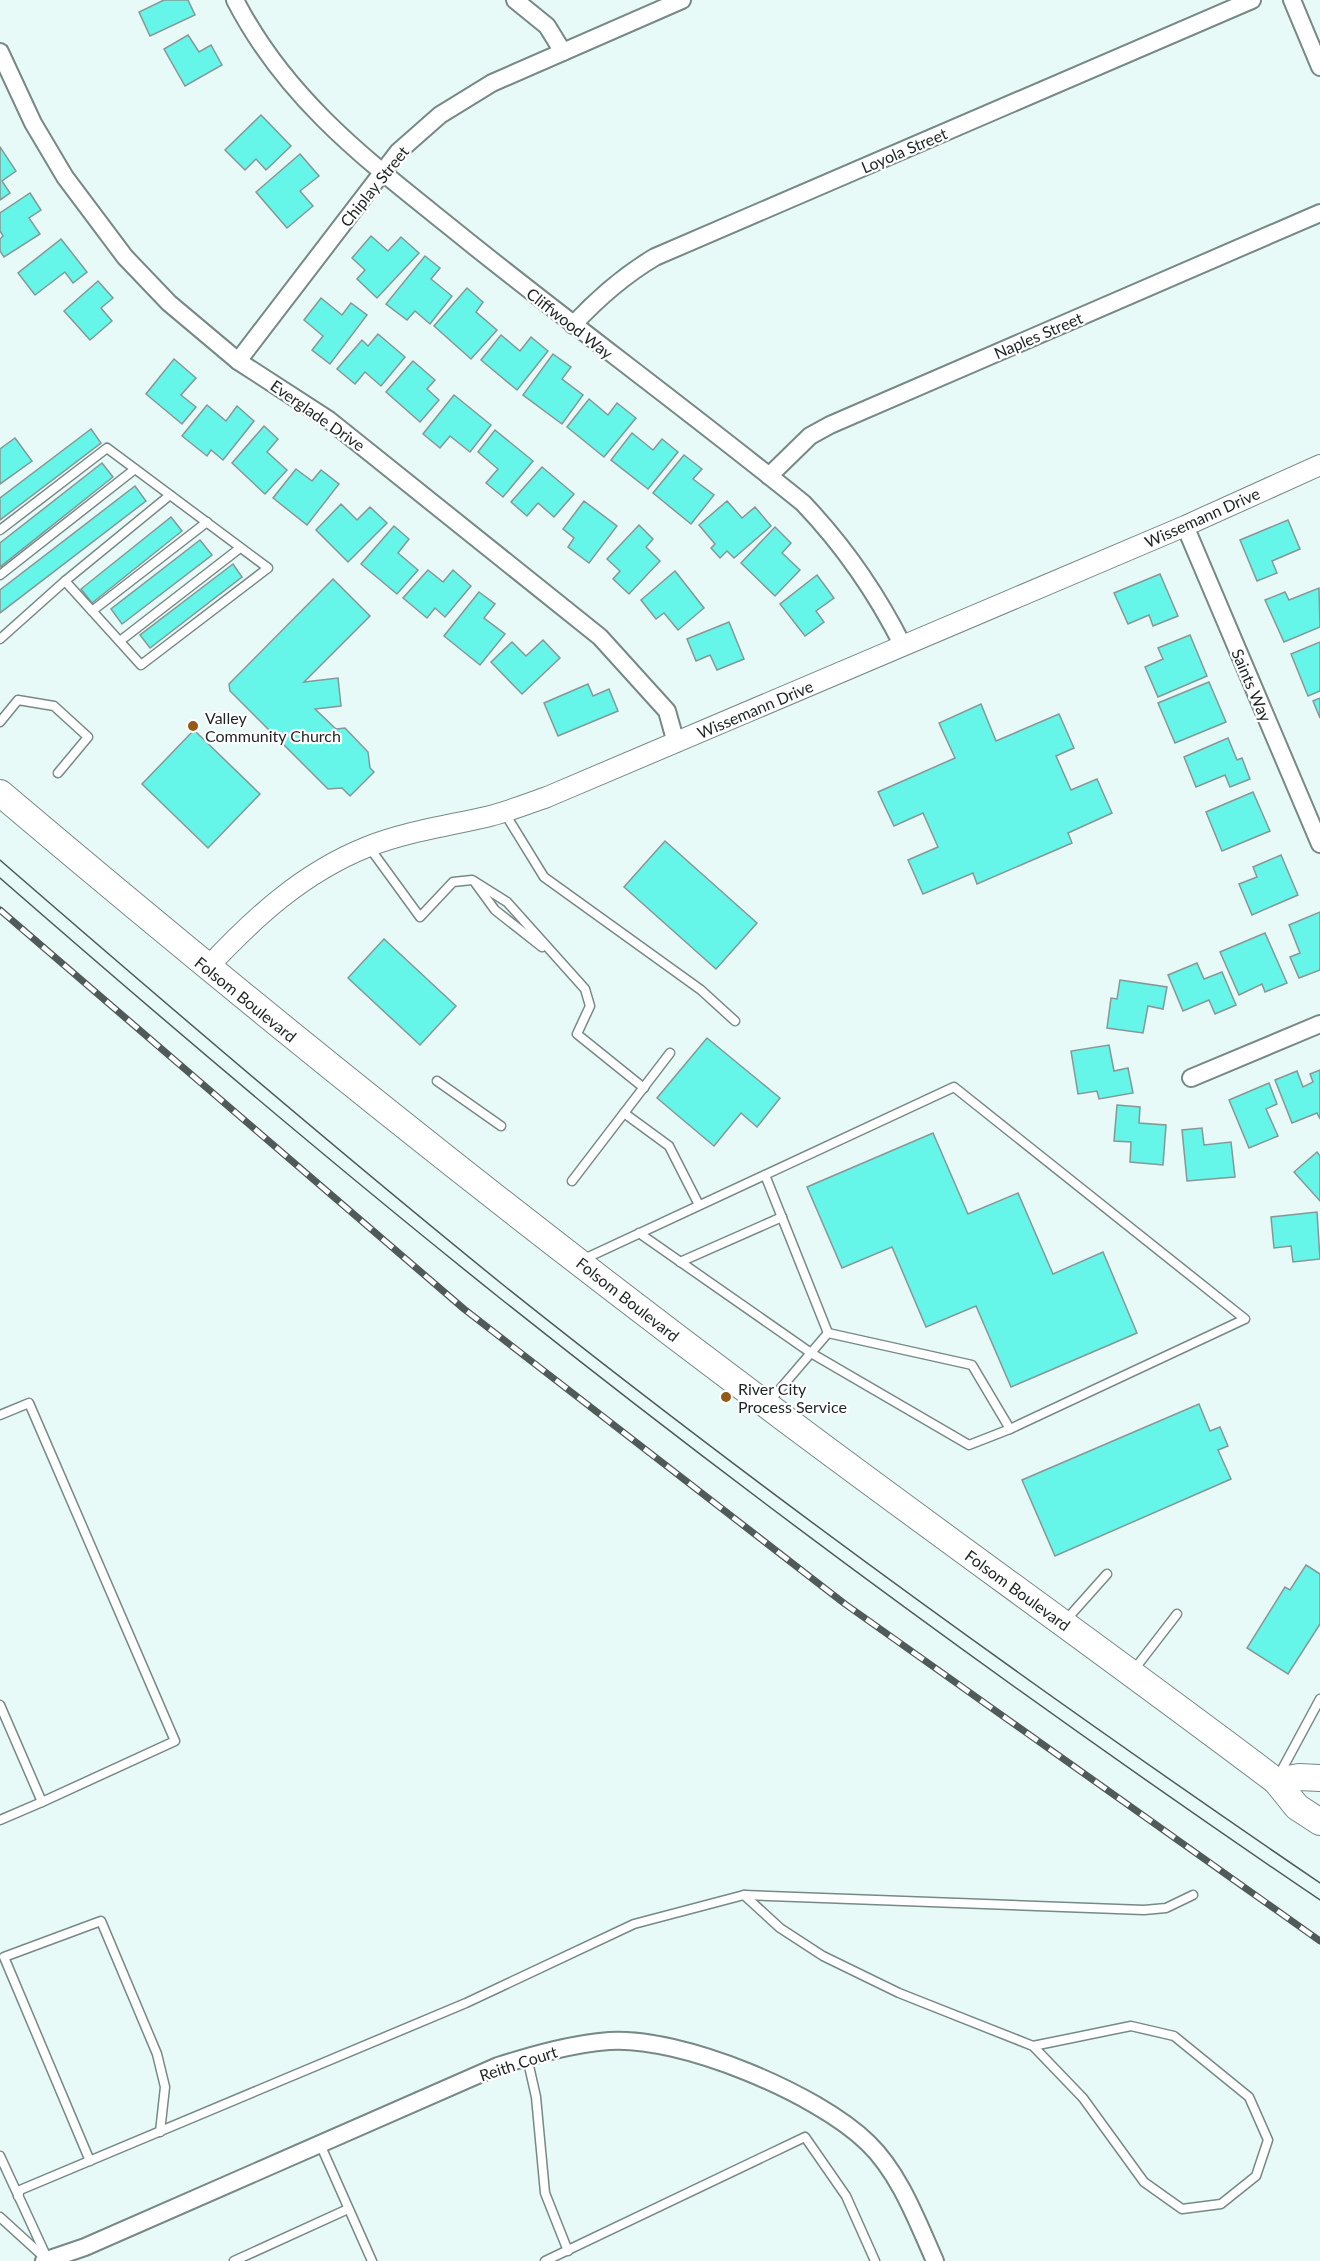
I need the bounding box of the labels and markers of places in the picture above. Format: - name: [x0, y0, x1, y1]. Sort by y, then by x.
- place label: Valley Community Church: [205, 708, 341, 745]
- marker: Valley Community Church: [186, 719, 200, 733]
- place label: River City Process Service: [738, 1379, 847, 1416]
- marker: River City Process Service: [719, 1390, 733, 1404]

